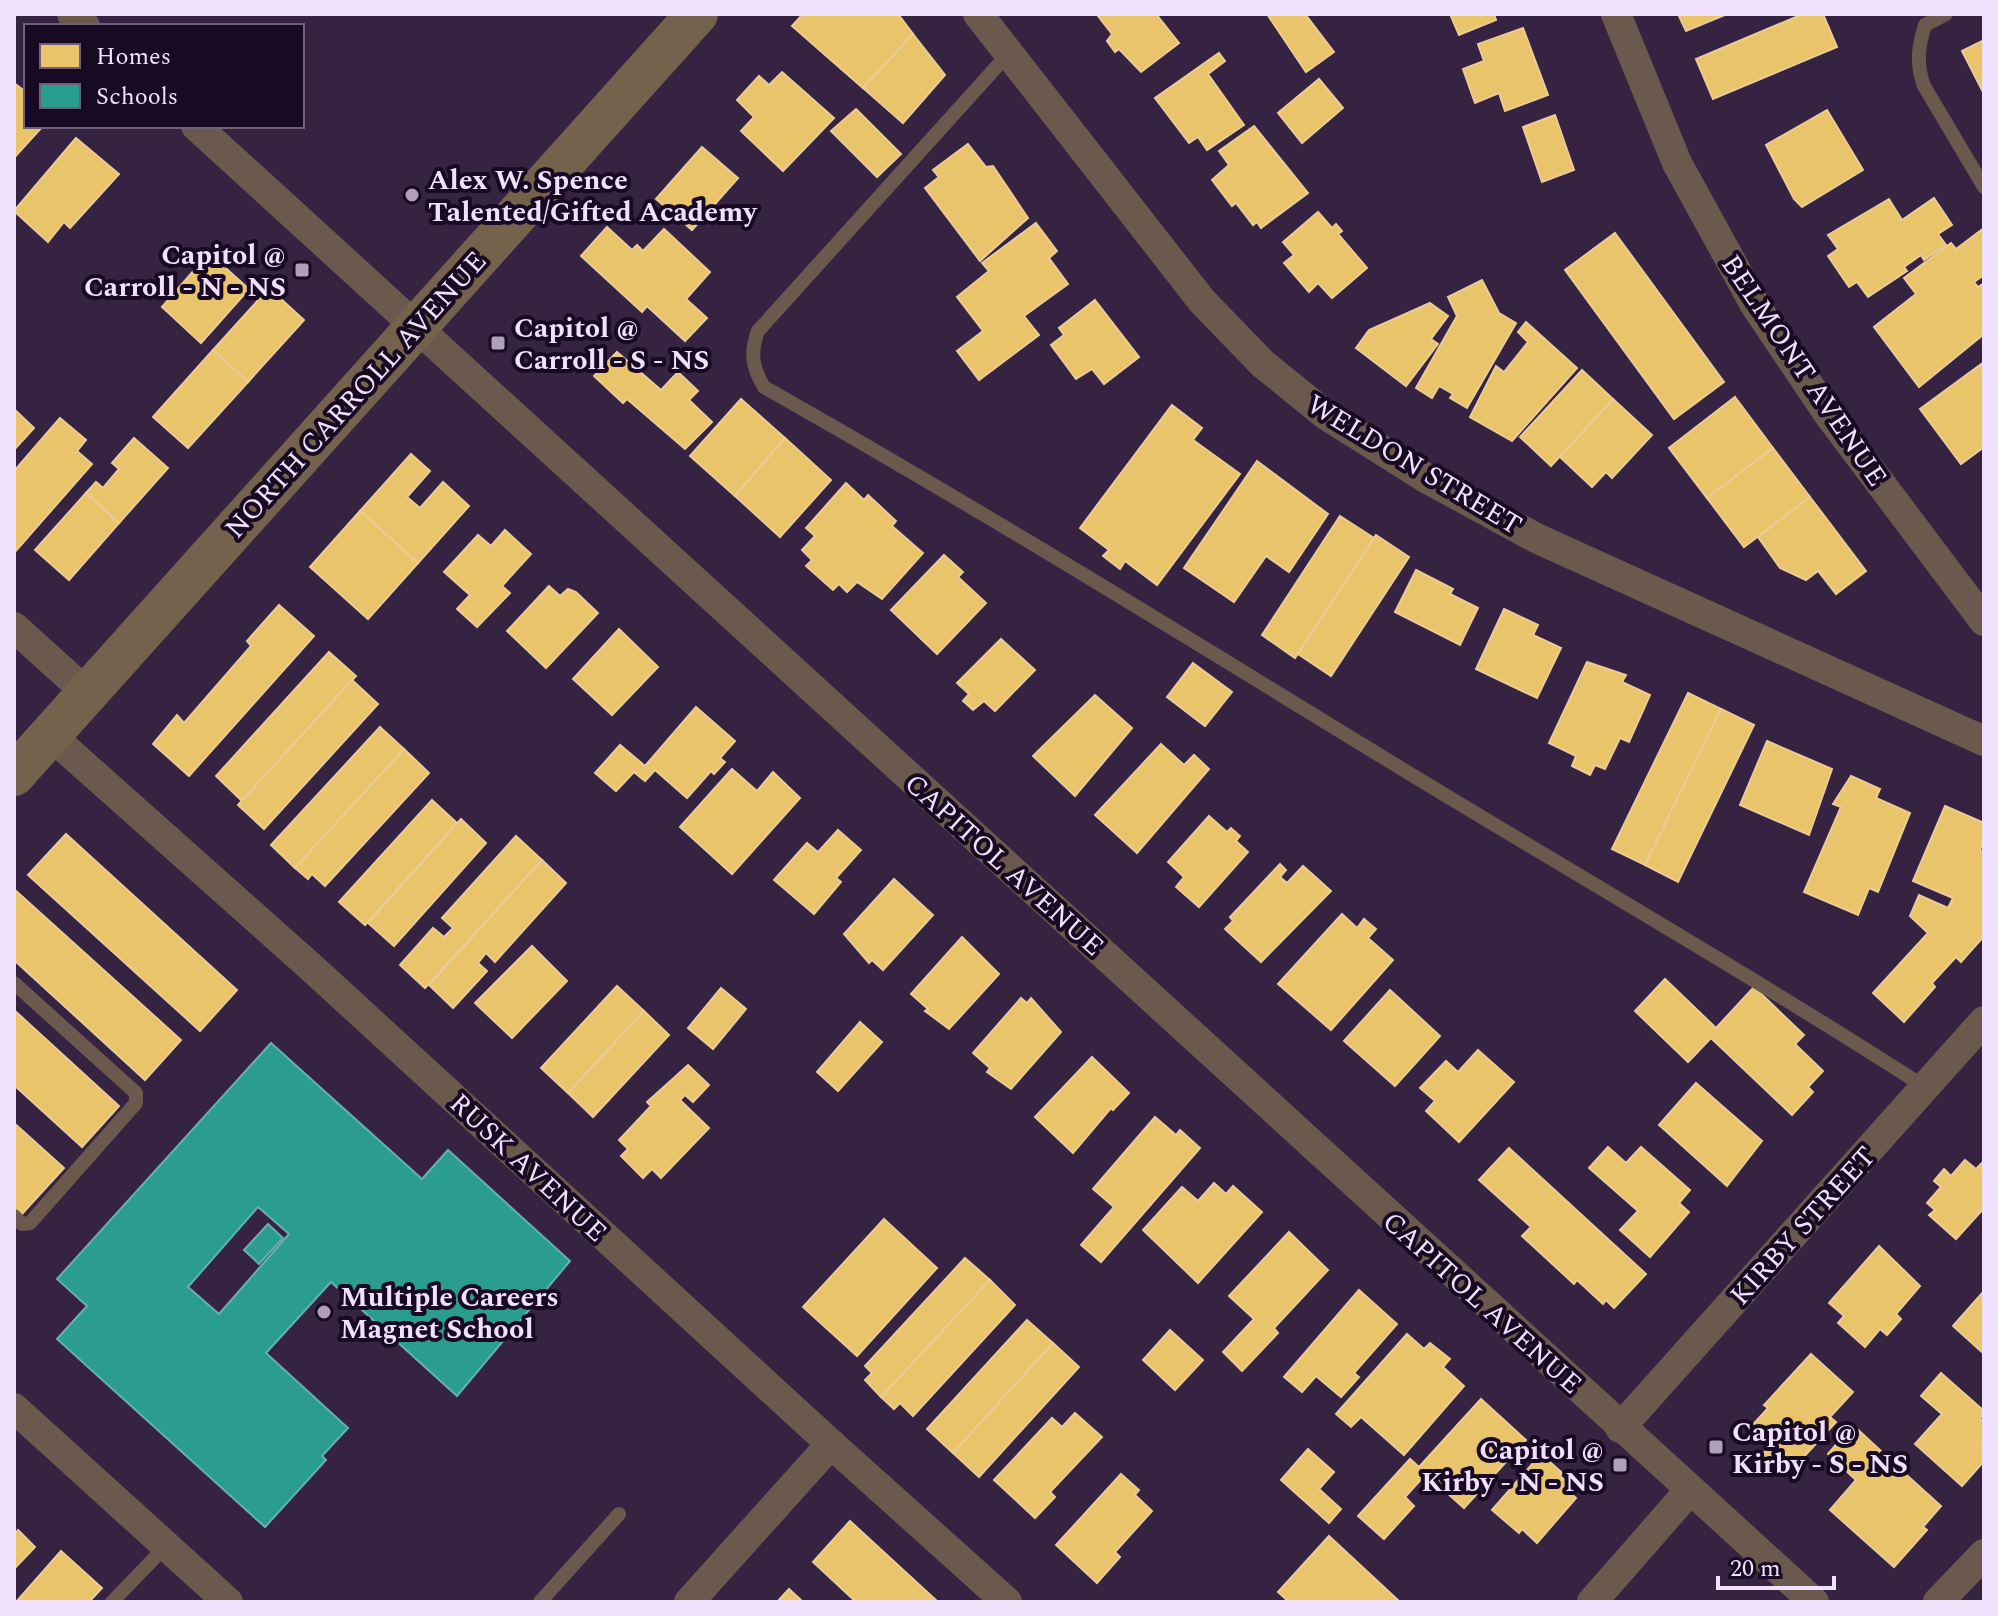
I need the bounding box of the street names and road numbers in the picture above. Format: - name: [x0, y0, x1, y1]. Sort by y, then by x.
- street label: NORTH CARROLL AVENUE: [215, 241, 497, 549]
- street label: BELMONT AVENUE: [1710, 246, 1898, 496]
- street label: WELDON STREET: [1298, 384, 1530, 547]
- street label: CAPITOL AVENUE: [894, 763, 1114, 967]
- street label: RUSK AVENUE: [439, 1083, 617, 1253]
- street label: KIRBY STREET: [1720, 1137, 1887, 1315]
- street label: CAPITOL AVENUE: [1372, 1201, 1592, 1405]

